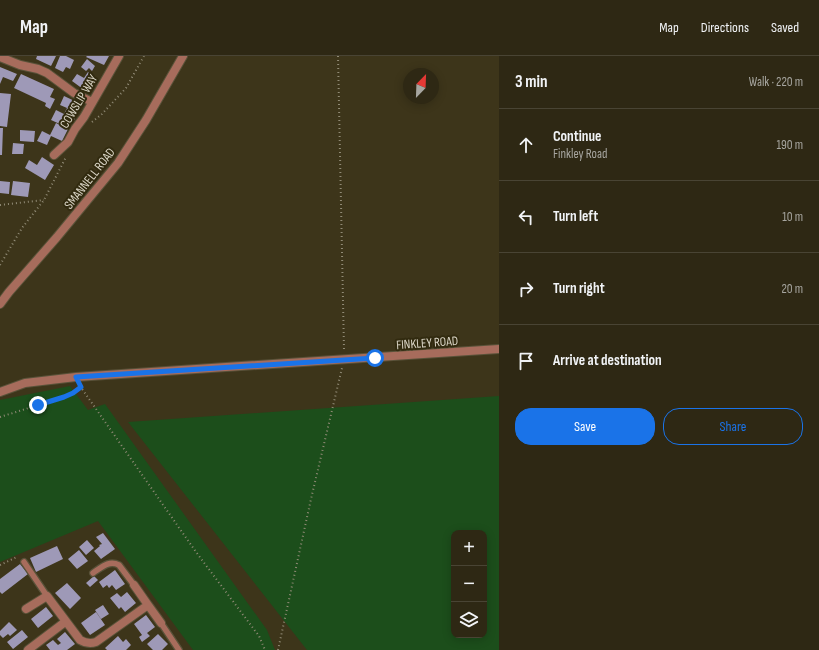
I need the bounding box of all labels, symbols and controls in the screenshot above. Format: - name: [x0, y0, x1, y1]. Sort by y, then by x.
- text: Map: [20, 16, 48, 39]
- text: Map: [659, 19, 679, 36]
- text: Directions: [701, 19, 749, 36]
- text: Saved: [771, 19, 799, 36]
- north arrow: [403, 68, 439, 104]
- street label: COWSLIP WAY: [57, 71, 101, 131]
- text: 3 min: [515, 72, 548, 92]
- text: Walk · 220 m: [749, 74, 803, 90]
- text: Continue: [553, 127, 602, 146]
- icon: ahead: [515, 134, 537, 156]
- text: 190 m: [776, 137, 803, 153]
- street label: SMANNELL ROAD: [61, 145, 119, 212]
- text: Finkley Road: [553, 146, 607, 162]
- icon: left: [515, 206, 537, 228]
- text: Turn left: [553, 207, 598, 226]
- text: 10 m: [782, 209, 803, 225]
- icon: right: [515, 278, 537, 300]
- text: Turn right: [553, 279, 605, 298]
- text: 20 m: [781, 281, 803, 297]
- street label: FINKLEY ROAD: [396, 333, 459, 353]
- route start: [366, 349, 384, 367]
- icon: arrive: [515, 350, 537, 372]
- text: Arrive at destination: [553, 351, 662, 370]
- route end: [29, 396, 47, 414]
- button: Save: [515, 408, 655, 445]
- button: Share: [663, 408, 803, 445]
- map controls: [451, 530, 487, 638]
- button: +: [451, 530, 487, 566]
- button: −: [451, 566, 487, 602]
- button: layers: [451, 602, 487, 638]

